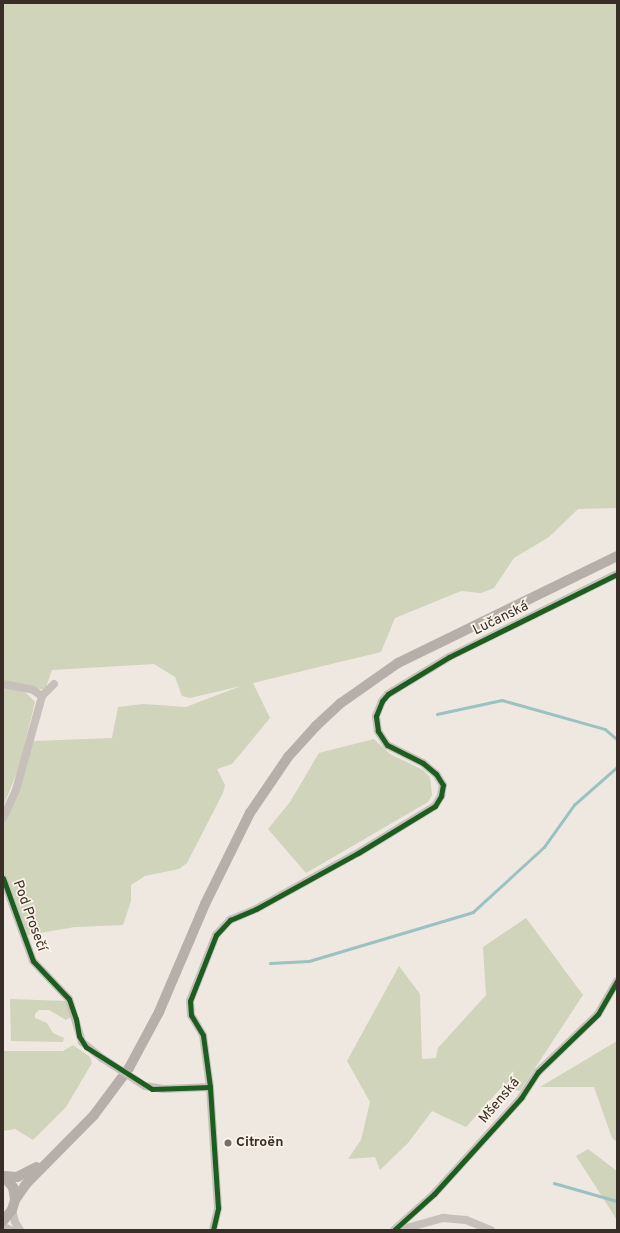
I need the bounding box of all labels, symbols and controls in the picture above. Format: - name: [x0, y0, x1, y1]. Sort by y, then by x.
- street label: Lučanská: [470, 598, 532, 640]
- street label: Pod Prosečí: [8, 878, 50, 954]
- street label: Mšenská: [476, 1075, 524, 1127]
- place label: Citroën: [236, 1135, 283, 1151]
- marker: Citroën: [223, 1138, 233, 1148]

